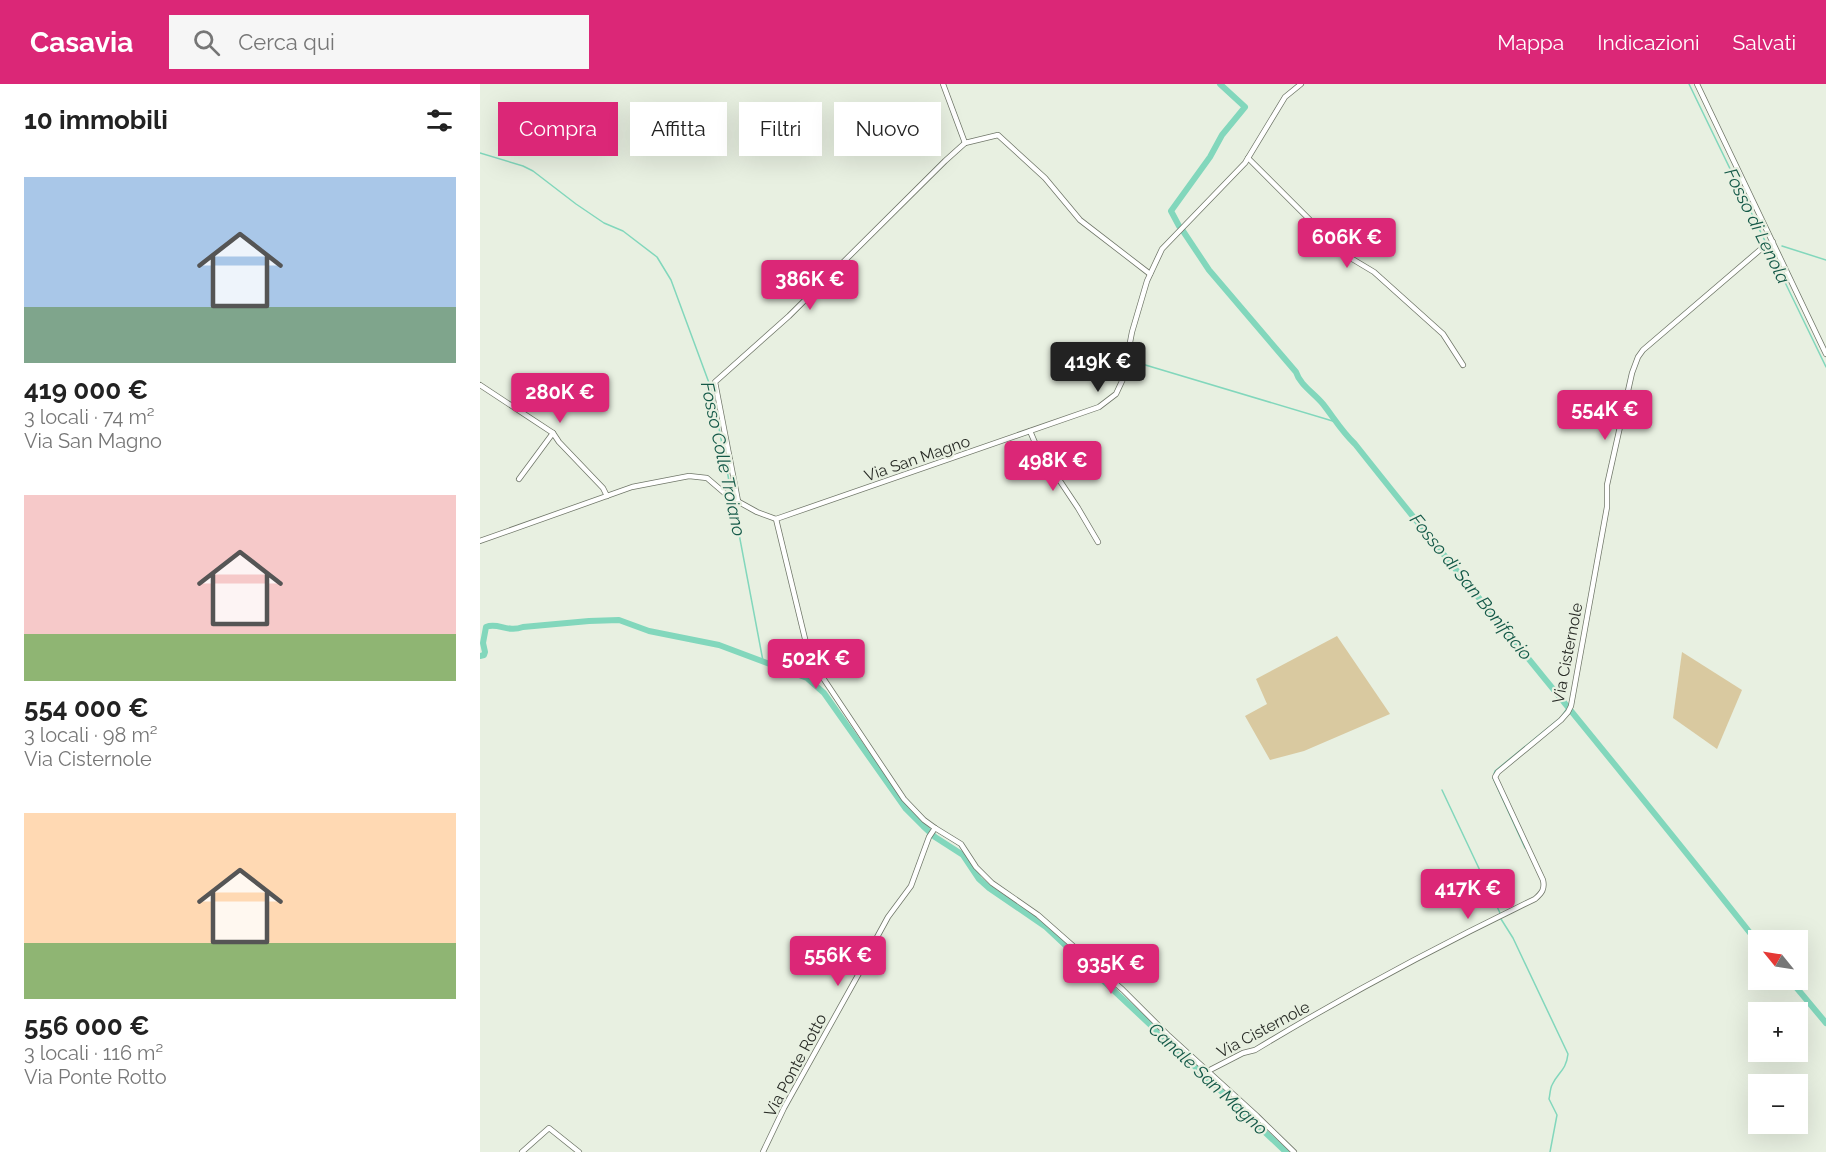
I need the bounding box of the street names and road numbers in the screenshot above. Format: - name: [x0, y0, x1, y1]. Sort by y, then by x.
- street label: Via San Magno: [862, 432, 972, 485]
- street label: Via Cisternole: [1548, 601, 1587, 705]
- street label: Via Cisternole: [1214, 997, 1313, 1062]
- street label: Via Ponte Rotto: [760, 1010, 831, 1120]

